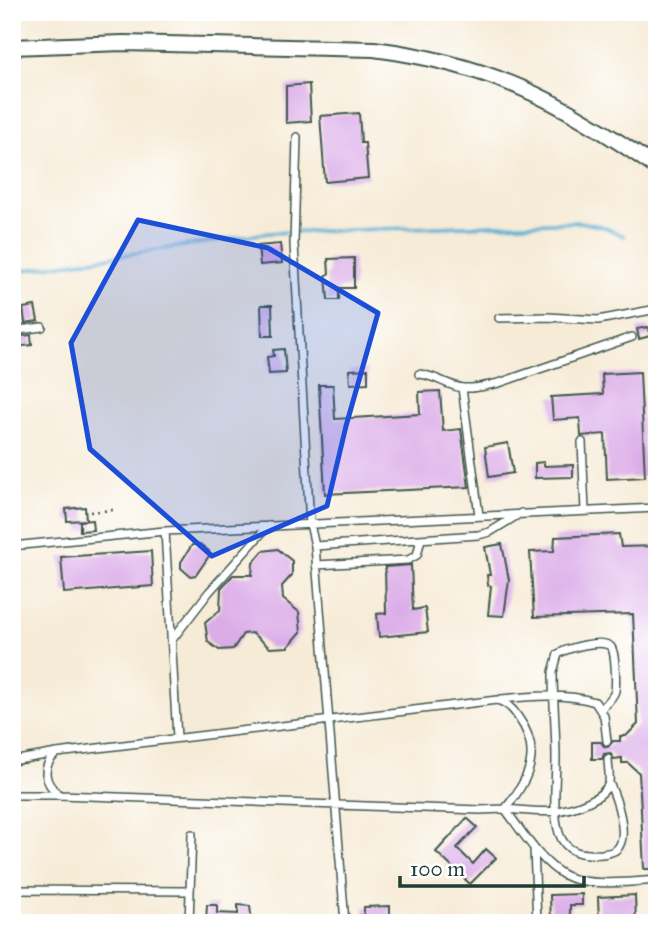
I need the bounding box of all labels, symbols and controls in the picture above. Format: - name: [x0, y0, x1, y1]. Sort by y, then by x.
- scale bar: [400, 844, 583, 888]
- text: 100 m: [410, 856, 465, 882]

